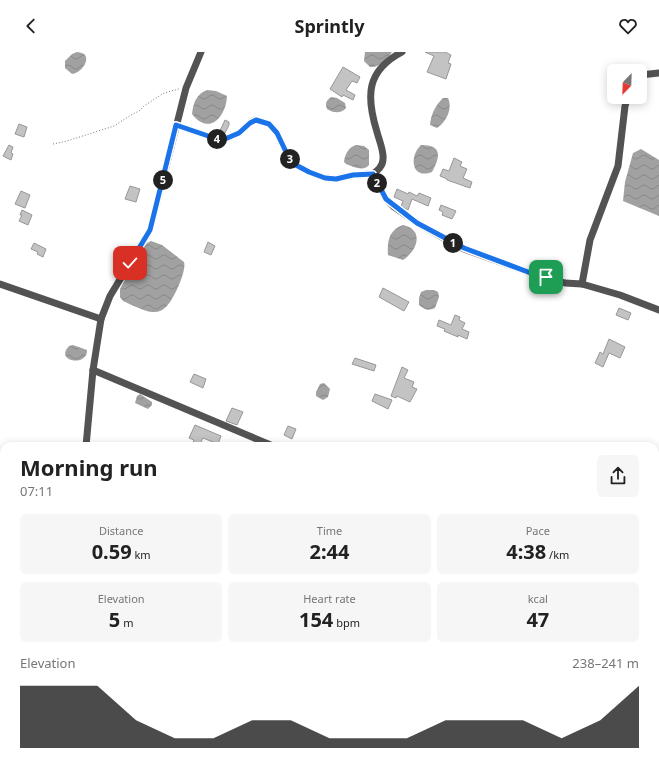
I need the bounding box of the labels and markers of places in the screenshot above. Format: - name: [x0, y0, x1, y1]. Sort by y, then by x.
- pin: 4: [207, 129, 227, 149]
- pin: 3: [280, 149, 300, 169]
- pin: 5: [153, 170, 173, 190]
- pin: 2: [367, 173, 387, 193]
- pin: 1: [443, 233, 463, 253]
- pin: [113, 246, 147, 280]
- pin: [529, 260, 563, 294]

